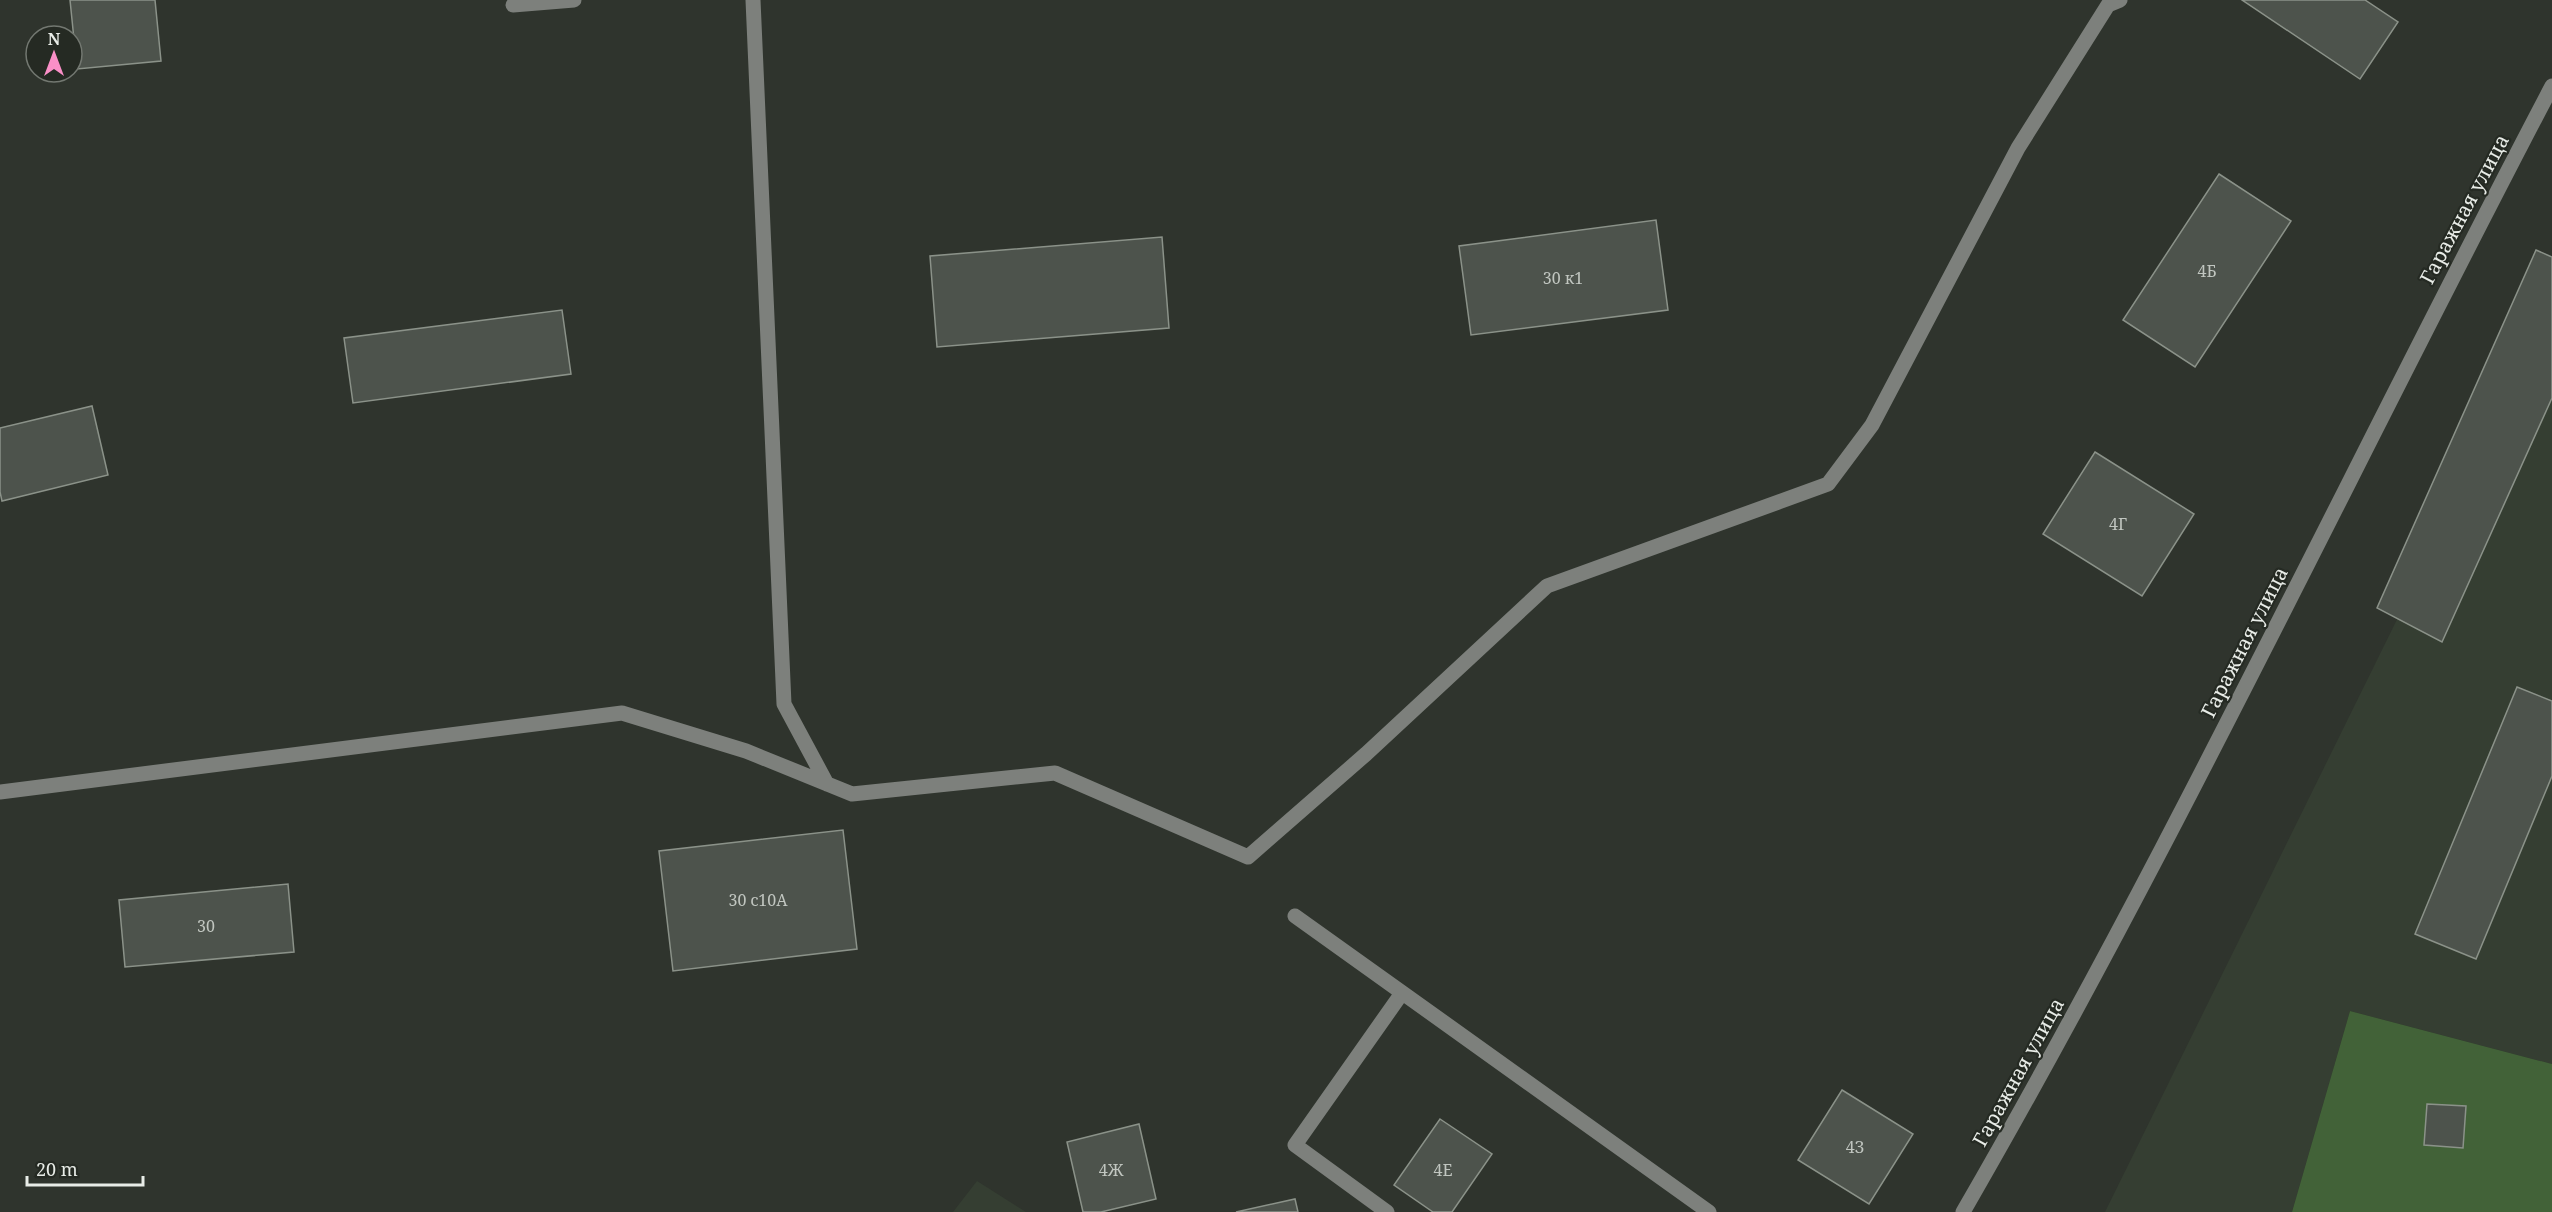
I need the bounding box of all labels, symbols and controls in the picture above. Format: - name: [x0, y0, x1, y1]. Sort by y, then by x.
- north arrow: [24, 24, 84, 84]
- text: N: [48, 28, 61, 50]
- street label: Гаражная улица: [2413, 129, 2515, 289]
- house number: 4Б: [2197, 260, 2217, 282]
- house number: 30 к1: [1543, 267, 1583, 289]
- house number: 4Г: [2109, 513, 2127, 535]
- street label: Гаражная улица: [2194, 562, 2294, 722]
- house number: 30 с10А: [728, 889, 788, 911]
- house number: 30: [197, 915, 215, 937]
- street label: Гаражная улица: [1966, 993, 2070, 1151]
- house number: 4З: [1846, 1136, 1864, 1158]
- scale bar: [27, 1149, 142, 1187]
- text: 20 m: [36, 1157, 78, 1181]
- house number: 4Ж: [1099, 1159, 1124, 1181]
- house number: 4Е: [1434, 1159, 1453, 1181]

